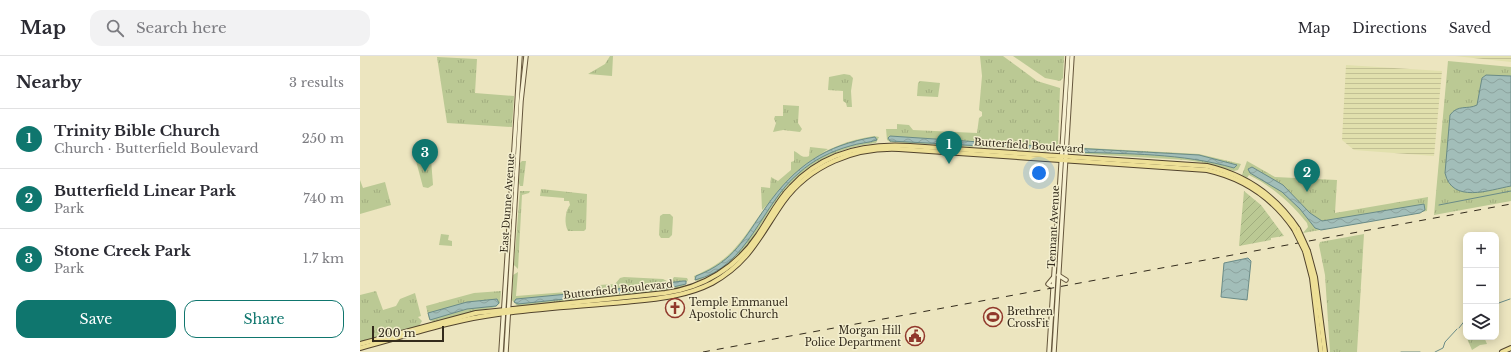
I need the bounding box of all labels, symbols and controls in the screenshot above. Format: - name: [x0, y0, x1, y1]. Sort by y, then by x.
- search box: [90, 10, 370, 46]
- text: Map: [20, 16, 66, 39]
- icon: search: [104, 17, 126, 39]
- text: Search here: [136, 18, 227, 37]
- text: Map: [1298, 19, 1330, 37]
- text: Directions: [1352, 19, 1427, 37]
- text: Saved: [1449, 19, 1491, 37]
- text: Nearby: [16, 72, 82, 93]
- text: 3 results: [289, 74, 344, 91]
- text: Trinity Bible Church: [54, 121, 220, 140]
- text: 1: [26, 130, 32, 147]
- text: 250 m: [302, 130, 344, 147]
- pin: 1: [936, 131, 962, 164]
- street label: Butterfield Boulevard: [974, 135, 1085, 156]
- pin: 3: [412, 139, 438, 172]
- text: Church · Butterfield Boulevard: [54, 140, 259, 157]
- street label: East Dunne Avenue: [498, 153, 517, 253]
- pin: 2: [1294, 159, 1320, 192]
- your location: [1029, 163, 1049, 183]
- text: Butterfield Linear Park: [54, 181, 236, 200]
- street label: Tennant Avenue: [1045, 185, 1062, 269]
- text: 2: [25, 190, 33, 207]
- text: 740 m: [303, 190, 344, 207]
- text: Park: [54, 200, 84, 217]
- map controls: [1463, 232, 1499, 340]
- button: +: [1463, 232, 1499, 268]
- text: Stone Creek Park: [54, 241, 191, 260]
- text: 3: [25, 250, 33, 267]
- text: 1.7 km: [303, 250, 344, 267]
- text: Park: [54, 260, 84, 277]
- button: −: [1463, 268, 1499, 304]
- street label: Butterfield Boulevard: [563, 277, 674, 302]
- place label: Temple Emmanuel Apostolic Church: [688, 296, 788, 321]
- church icon: Temple Emmanuel Apostolic Church: [664, 297, 686, 319]
- button: Save: [16, 300, 176, 338]
- button: Share: [184, 300, 344, 338]
- button: layers: [1463, 304, 1499, 340]
- place label: Brethren CrossFit: [1007, 305, 1053, 330]
- sports icon: Brethren CrossFit: [982, 306, 1004, 328]
- scale bar: [372, 324, 444, 343]
- place label: Morgan Hill Police Department: [805, 324, 901, 349]
- public building icon: Morgan Hill Police Department: [904, 325, 926, 347]
- text: 200 m: [378, 326, 415, 340]

